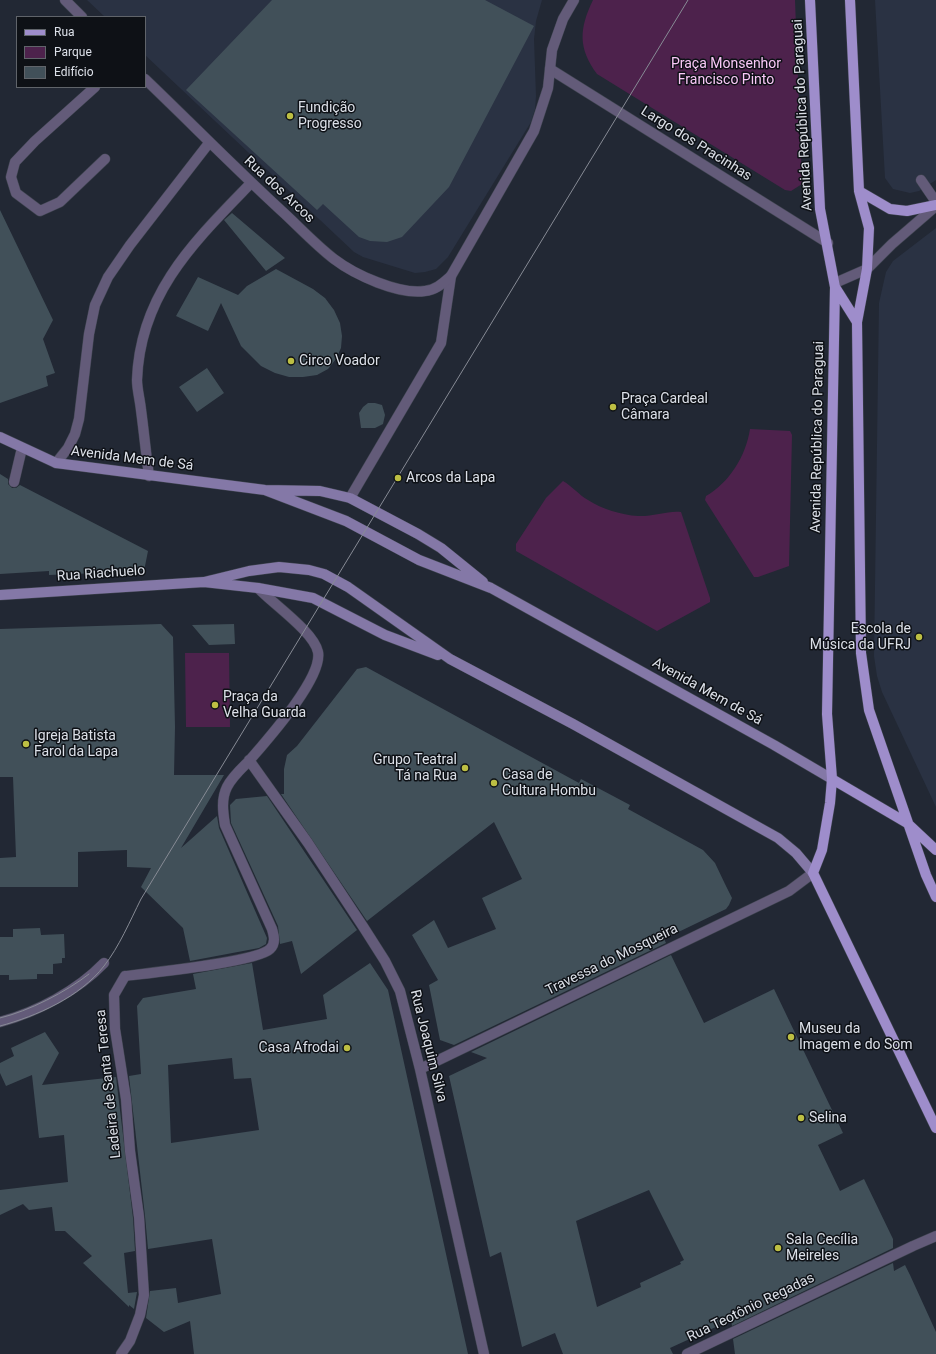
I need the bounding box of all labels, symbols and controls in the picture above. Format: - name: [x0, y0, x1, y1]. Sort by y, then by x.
- legend: [16, 16, 146, 88]
- street label: Avenida República do Paraguai: [790, 19, 816, 211]
- text: Rua: [54, 25, 75, 39]
- text: Parque: [54, 45, 92, 59]
- park label: Praça Monsenhor Francisco Pinto: [671, 56, 781, 88]
- text: Edifício: [54, 65, 94, 79]
- place label: Fundição Progresso: [298, 100, 362, 132]
- street label: Largo dos Pracinhas: [637, 103, 755, 185]
- marker: Fundição Progresso: [285, 111, 295, 121]
- street label: Rua dos Arcos: [240, 153, 318, 227]
- street label: Avenida República do Paraguai: [808, 341, 828, 533]
- place label: Circo Voador: [299, 353, 380, 369]
- marker: Circo Voador: [286, 356, 296, 366]
- place label: Praça Cardeal Câmara: [621, 391, 708, 424]
- marker: Praça Cardeal Câmara: [608, 402, 618, 412]
- street label: Avenida Mem de Sá: [70, 443, 194, 475]
- place label: Arcos da Lapa: [406, 470, 495, 486]
- marker: Arcos da Lapa: [393, 473, 403, 483]
- street label: Rua Riachuelo: [56, 563, 146, 585]
- place label: Escola de Música da UFRJ: [810, 621, 911, 654]
- marker: Escola de Música da UFRJ: [914, 632, 924, 642]
- street label: Avenida Mem de Sá: [649, 655, 765, 729]
- place label: Praça da Velha Guarda: [223, 689, 306, 722]
- marker: Praça da Velha Guarda: [210, 700, 220, 710]
- place label: Igreja Batista Farol da Lapa: [34, 728, 118, 760]
- marker: Igreja Batista Farol da Lapa: [21, 739, 31, 749]
- place label: Grupo Teatral Tá na Rua: [373, 752, 457, 784]
- marker: Grupo Teatral Tá na Rua: [460, 763, 470, 773]
- place label: Casa de Cultura Hombu: [502, 767, 596, 800]
- marker: Casa de Cultura Hombu: [489, 778, 499, 788]
- street label: Travessa do Mosqueira: [543, 921, 681, 999]
- street label: Rua Joaquim Silva: [406, 988, 450, 1104]
- street label: Ladeira de Santa Teresa: [93, 1009, 125, 1159]
- place label: Museu da Imagem e do Som: [799, 1021, 913, 1054]
- marker: Museu da Imagem e do Som: [786, 1032, 796, 1042]
- place label: Casa Afrodai: [258, 1040, 339, 1056]
- marker: Casa Afrodai: [342, 1043, 352, 1053]
- place label: Selina: [809, 1110, 847, 1126]
- marker: Selina: [796, 1113, 806, 1123]
- place label: Sala Cecília Meireles: [786, 1232, 858, 1264]
- marker: Sala Cecília Meireles: [773, 1243, 783, 1253]
- street label: Rua Teotônio Regadas: [684, 1270, 818, 1346]

